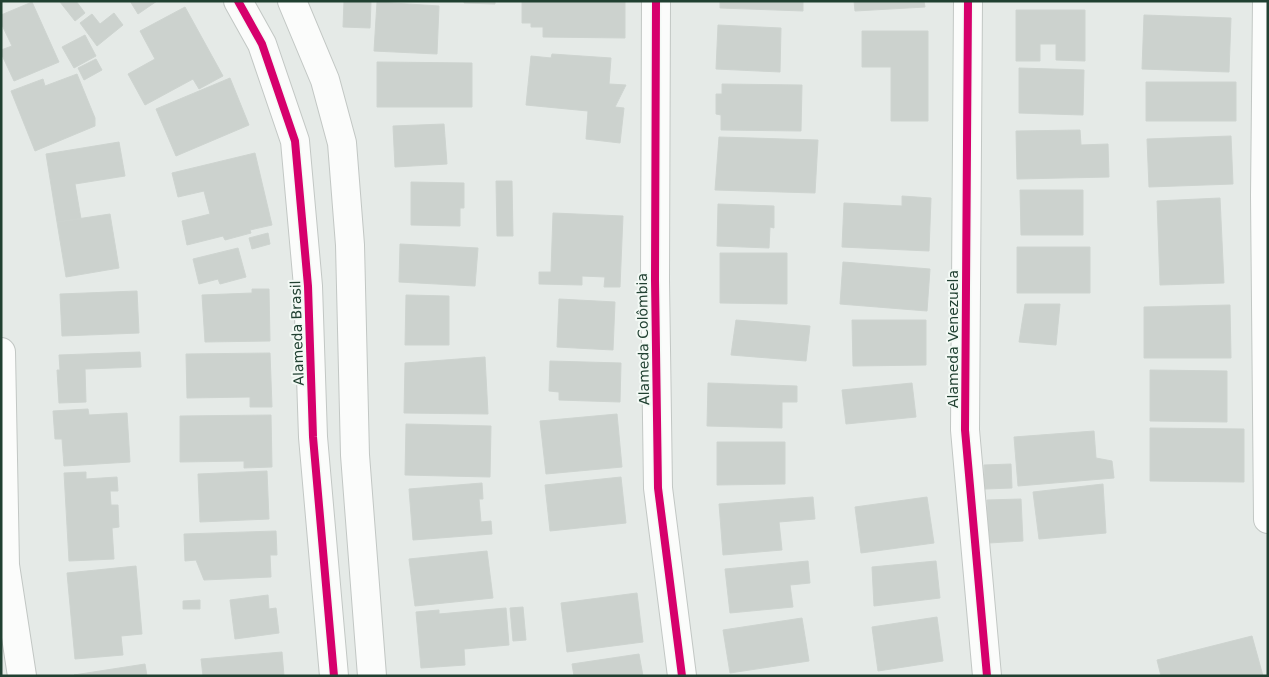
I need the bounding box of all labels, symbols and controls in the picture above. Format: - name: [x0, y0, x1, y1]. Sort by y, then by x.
- street label: Alameda Venezuela: [945, 270, 961, 408]
- street label: Alameda Colômbia: [634, 273, 652, 405]
- street label: Alameda Brasil: [287, 280, 307, 386]

